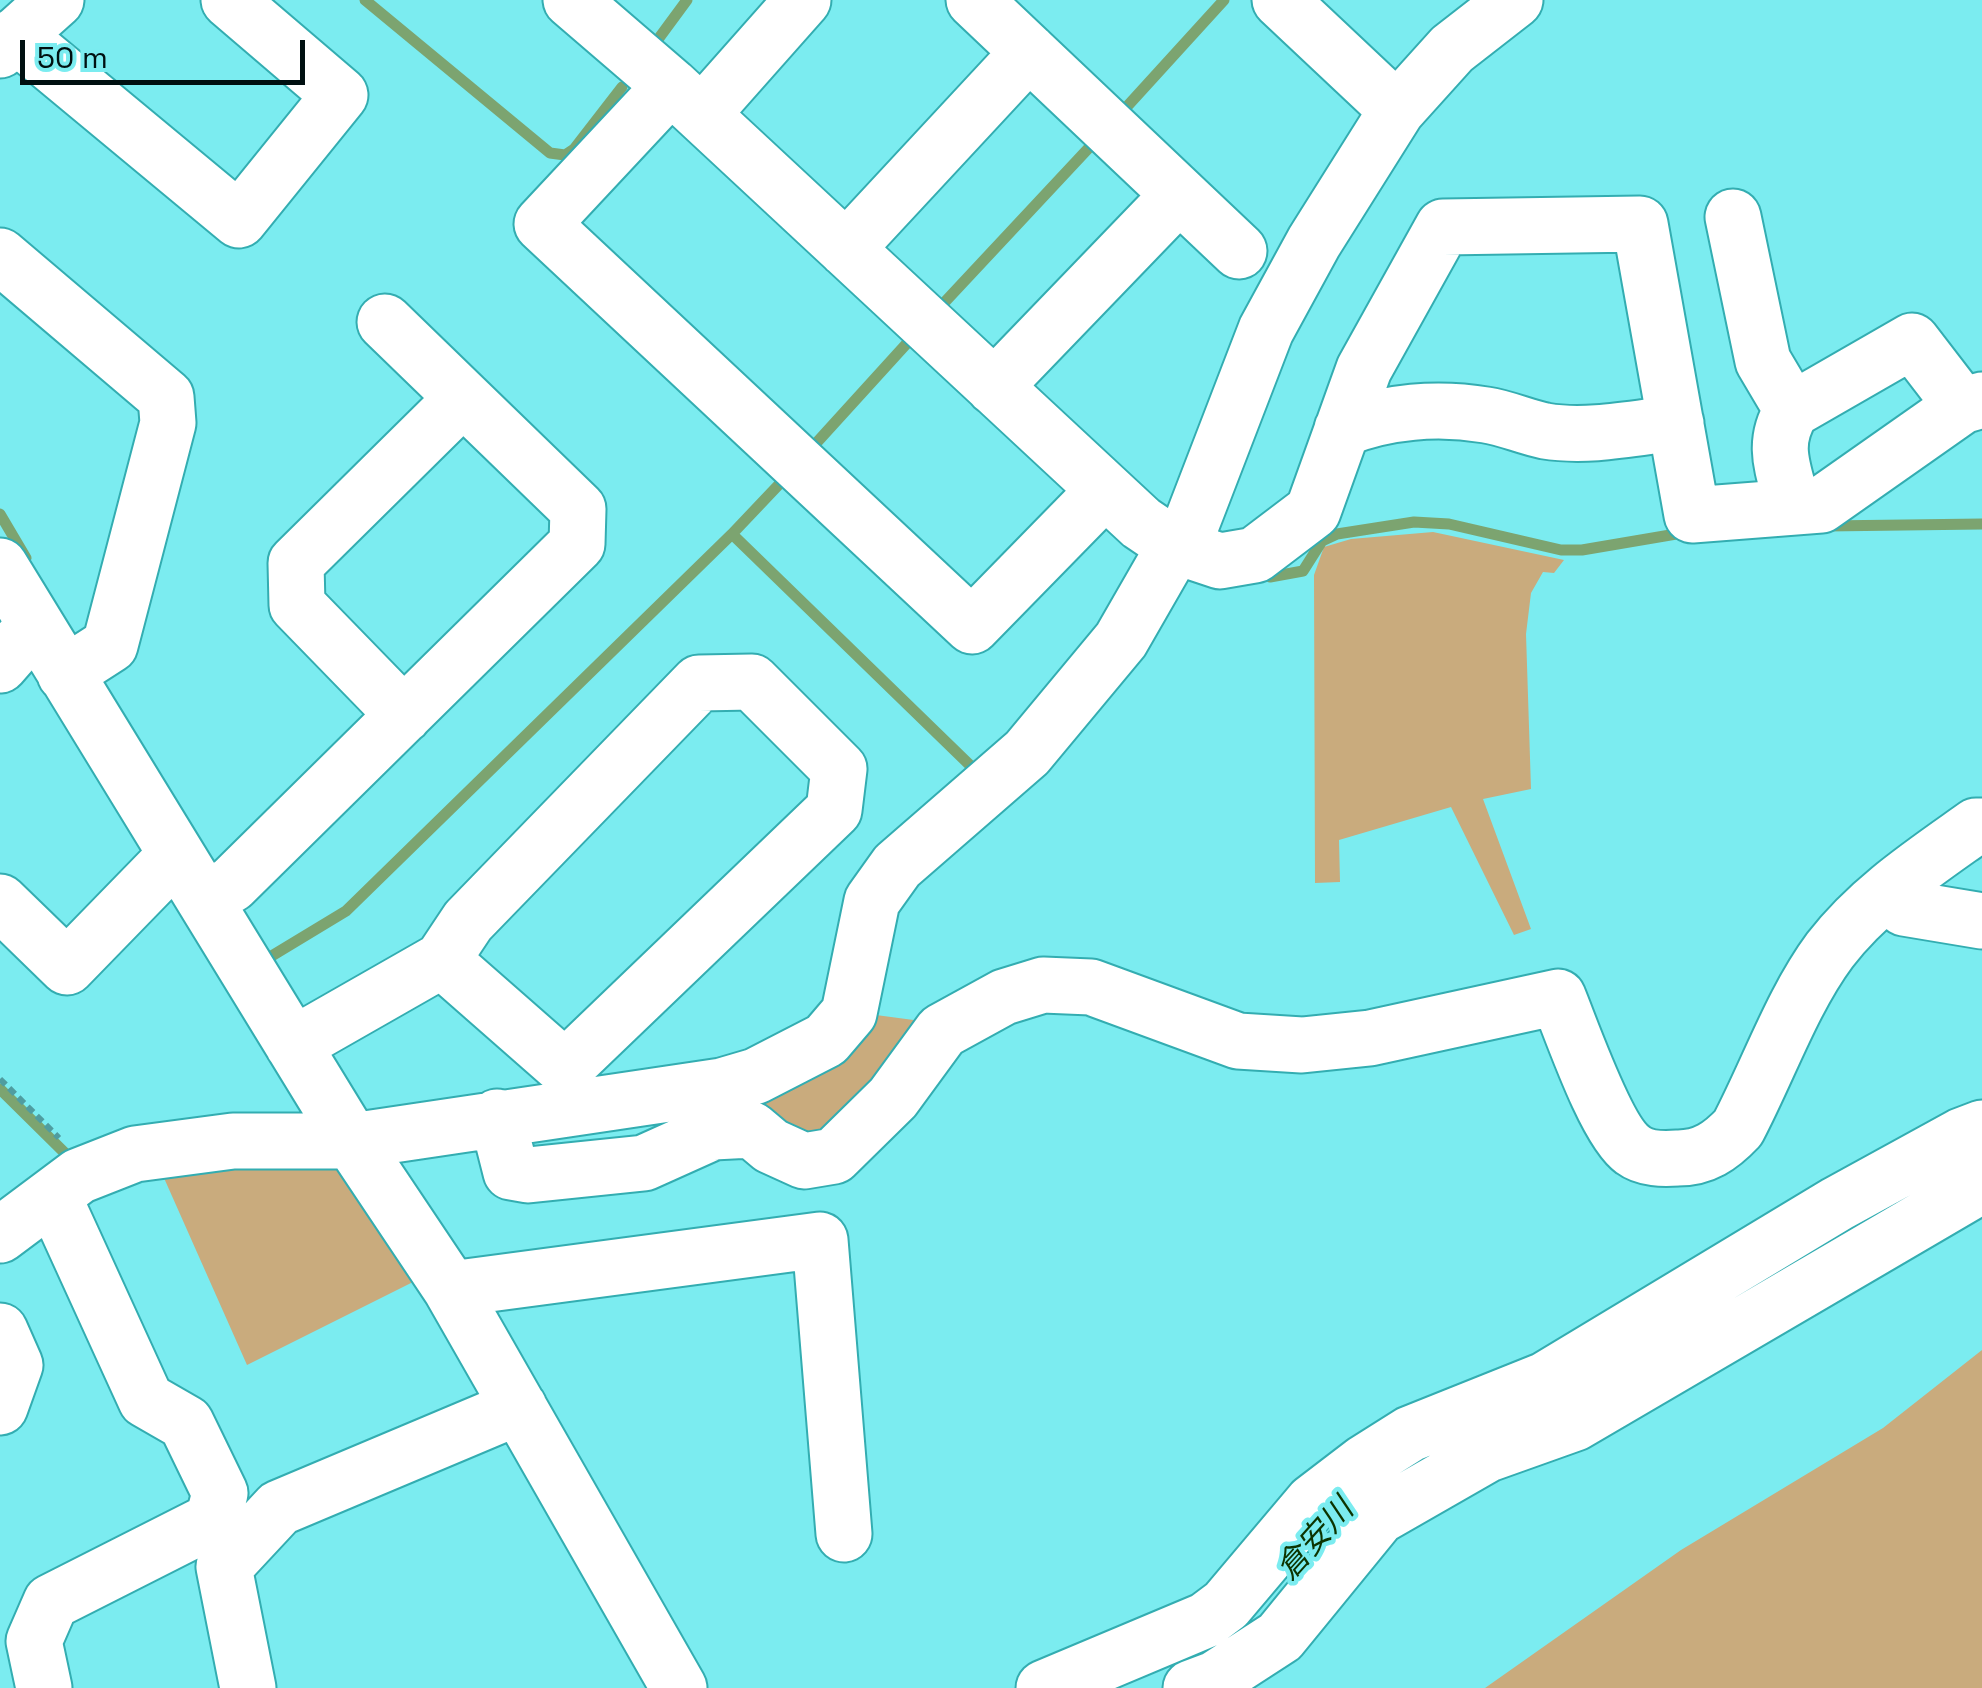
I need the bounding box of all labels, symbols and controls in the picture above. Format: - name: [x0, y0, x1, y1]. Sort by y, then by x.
- scale bar: [25, 20, 310, 82]
- text: 50 m: [37, 38, 108, 77]
- water label: 倉安川: [1270, 1491, 1362, 1589]

